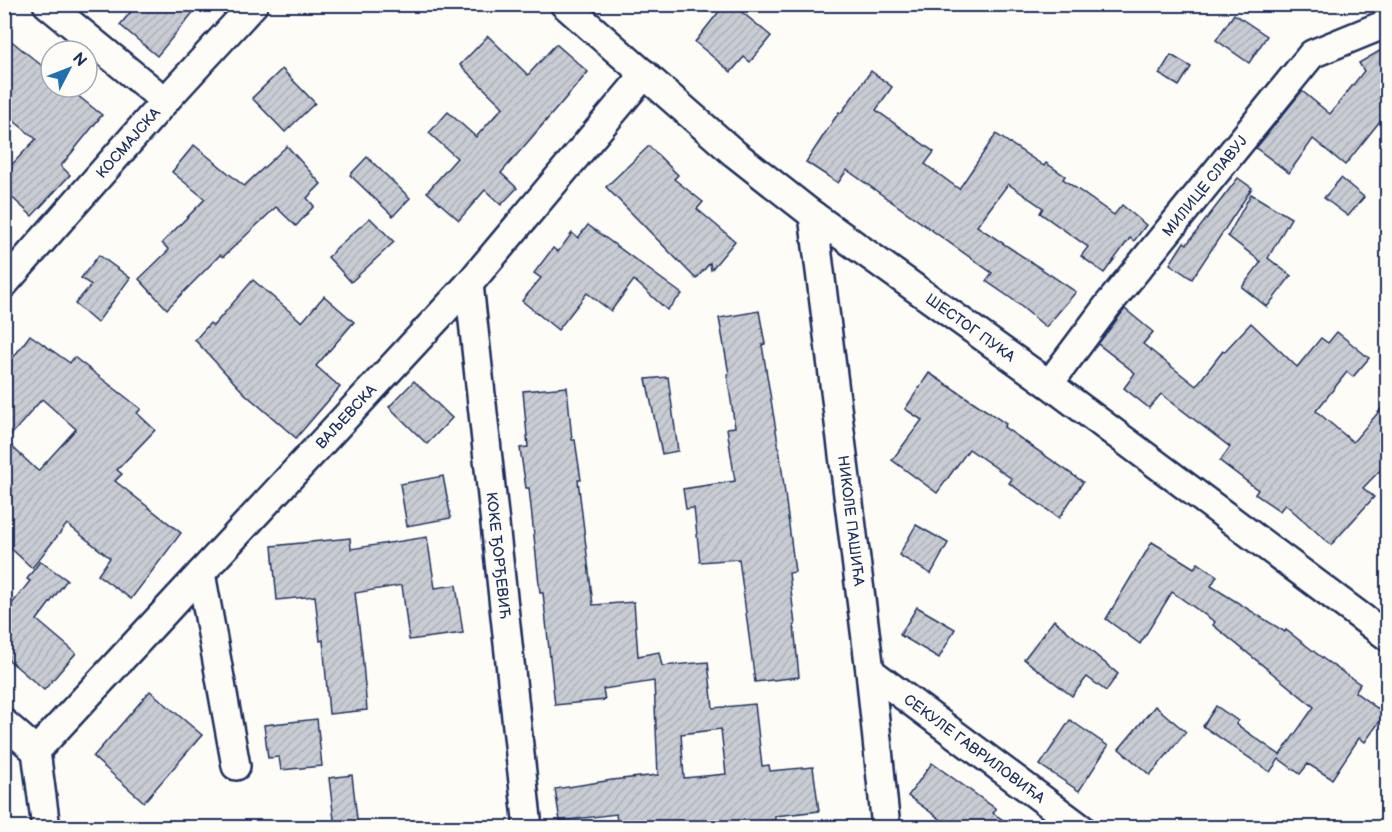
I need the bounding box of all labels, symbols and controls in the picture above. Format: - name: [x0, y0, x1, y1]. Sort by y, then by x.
- north arrow: [39, 39, 99, 99]
- text: N: [68, 49, 90, 71]
- street label: КОСМАЈСКА: [92, 103, 165, 183]
- street label: МИЛИЦЕ СЛАВУЈ: [1158, 132, 1252, 241]
- street label: ШЕСТОГ ПУКА: [922, 290, 1019, 367]
- street label: ВАЉЕВСКА: [312, 380, 382, 453]
- street label: НИКОЛЕ ПАШИЋА: [833, 454, 868, 588]
- street label: КОКЕ ЂОРЂЕВИЋ: [482, 491, 514, 620]
- street label: СЕКУЛЕ ГАВРИЛОВИЋА: [900, 690, 1049, 808]

